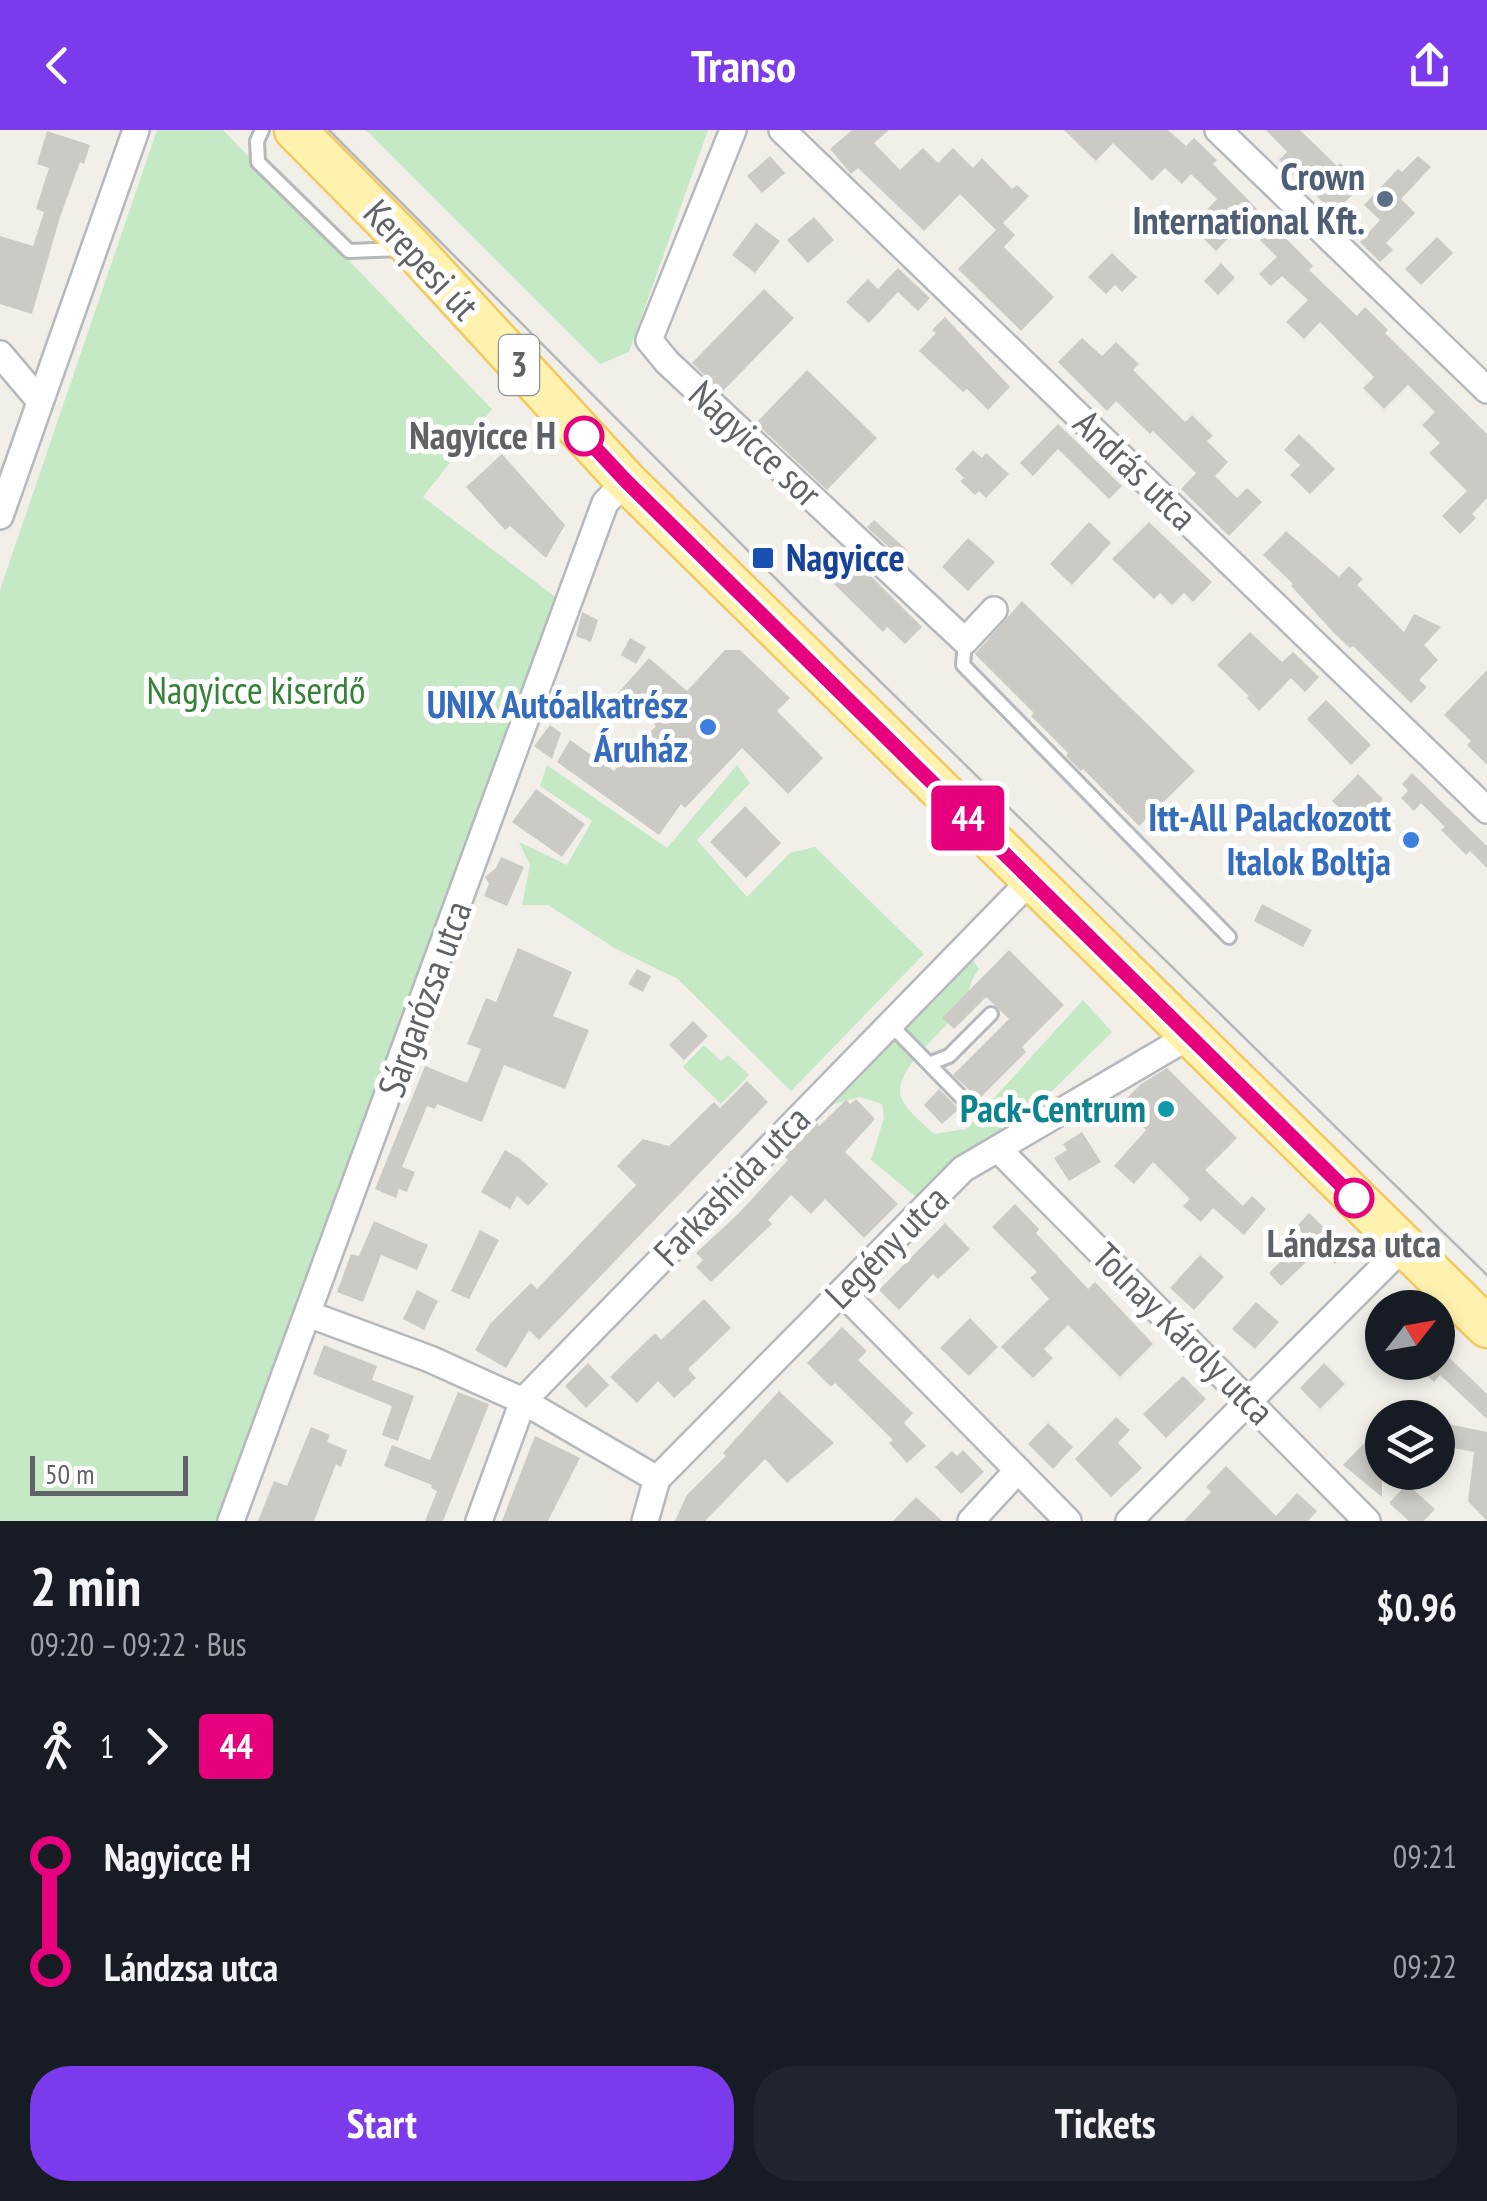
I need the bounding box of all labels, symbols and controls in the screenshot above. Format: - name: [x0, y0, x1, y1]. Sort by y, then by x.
- text: Transo: [691, 36, 796, 94]
- icon: back: [30, 38, 85, 93]
- icon: share: [1402, 38, 1457, 93]
- place label: Crown International Kft.: [1133, 151, 1365, 244]
- street label: Kerepesi út: [354, 188, 491, 330]
- marker: Crown International Kft.: [1374, 188, 1396, 210]
- road number: 3: [499, 335, 539, 395]
- street label: Nagyicce sor: [679, 369, 833, 517]
- street label: András utca: [1064, 398, 1208, 540]
- place label: Nagyicce H: [409, 410, 556, 459]
- marker: Nagyicce H: [565, 417, 603, 455]
- place label: Nagyicce: [786, 532, 905, 581]
- marker: Nagyicce: [750, 545, 776, 571]
- park label: Nagyicce kiserdő: [147, 665, 365, 714]
- place label: UNIX Autóalkatrész Áruház: [427, 679, 688, 772]
- marker: UNIX Autóalkatrész Áruház: [697, 716, 719, 738]
- line badge: 44: [923, 786, 1013, 850]
- place label: Itt-All Palackozott Italok Boltja: [1148, 792, 1391, 885]
- text: 44: [951, 795, 985, 841]
- marker: Itt-All Palackozott Italok Boltja: [1400, 829, 1422, 851]
- street label: Sárgarózsa utca: [366, 894, 482, 1103]
- place label: Pack-Centrum: [960, 1083, 1146, 1132]
- street label: Farkashida utca: [642, 1095, 819, 1275]
- marker: Pack-Centrum: [1155, 1098, 1177, 1120]
- street label: Legény utca: [814, 1174, 958, 1318]
- marker: Lándzsa utca: [1335, 1179, 1373, 1217]
- place label: Lándzsa utca: [1267, 1218, 1441, 1267]
- street label: Tolnay Károly utca: [1083, 1232, 1285, 1434]
- north arrow: [1365, 1290, 1455, 1380]
- map controls: [1365, 1290, 1455, 1490]
- button: layers: [1365, 1400, 1455, 1490]
- scale bar: [30, 1451, 188, 1496]
- text: 50 m: [45, 1455, 94, 1492]
- text: 2 min: [30, 1550, 141, 1621]
- text: $0.96: [1376, 1582, 1457, 1631]
- text: 09:20 – 09:22 · Bus: [30, 1623, 247, 1665]
- icon: walk: [30, 1719, 85, 1774]
- icon: forward: [129, 1719, 184, 1774]
- text: 44: [219, 1723, 253, 1769]
- text: 1: [100, 1725, 114, 1767]
- text: Nagyicce H: [104, 1832, 251, 1881]
- text: 09:21: [1393, 1835, 1457, 1877]
- text: Lándzsa utca: [104, 1942, 278, 1991]
- text: 09:22: [1393, 1945, 1457, 1987]
- button: Start: [30, 2066, 734, 2181]
- button: Tickets: [754, 2066, 1457, 2181]

